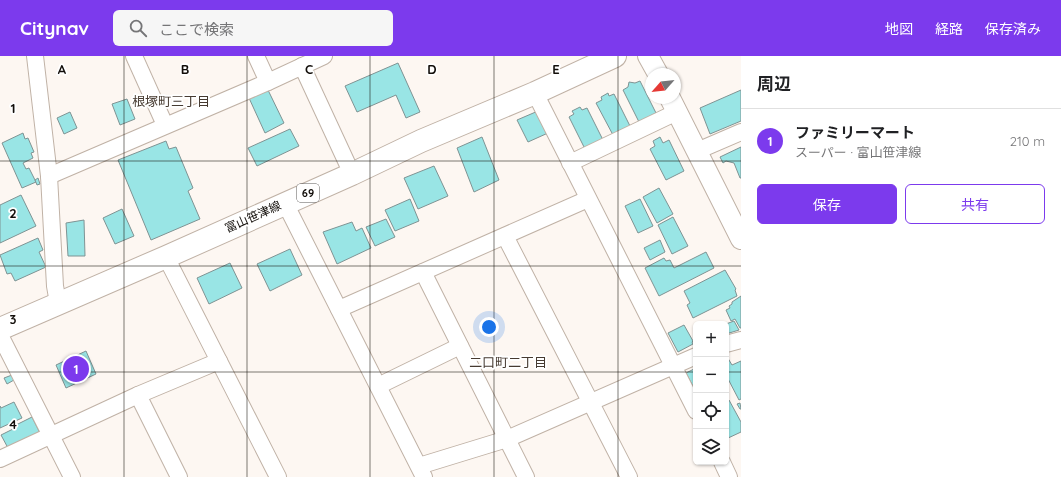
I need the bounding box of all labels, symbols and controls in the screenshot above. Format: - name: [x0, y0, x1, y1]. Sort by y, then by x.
- search box: [113, 10, 393, 46]
- text: Citynav: [20, 16, 89, 40]
- icon: search: [127, 17, 149, 39]
- text: ここで検索: [159, 20, 234, 39]
- text: 地図: [885, 20, 913, 38]
- text: 経路: [935, 20, 963, 38]
- text: 保存済み: [985, 20, 1041, 38]
- text: A: [58, 61, 67, 77]
- text: B: [181, 61, 189, 77]
- text: C: [305, 61, 313, 77]
- text: D: [427, 61, 437, 77]
- text: E: [552, 61, 560, 77]
- north arrow: [645, 68, 681, 104]
- text: 周辺: [757, 73, 791, 94]
- district label: 根塚町三丁目: [132, 93, 210, 109]
- text: 1: [10, 100, 16, 116]
- text: ファミリーマート: [795, 123, 915, 142]
- text: 1: [767, 133, 773, 149]
- text: 210 m: [1010, 133, 1045, 149]
- text: スーパー · 富山笹津線: [795, 144, 922, 160]
- road number: 69: [297, 184, 319, 202]
- button: 保存: [757, 184, 897, 224]
- button: 共有: [905, 184, 1045, 224]
- street label: 富山笹津線: [222, 197, 283, 236]
- text: 2: [9, 205, 17, 221]
- text: 3: [10, 311, 17, 327]
- your location: [479, 317, 499, 337]
- map controls: [693, 321, 729, 465]
- button: +: [693, 321, 729, 357]
- pin: 1: [63, 354, 89, 384]
- district label: 二口町二丁目: [469, 354, 547, 370]
- button: −: [693, 357, 729, 393]
- button: locate: [693, 393, 729, 429]
- text: 4: [9, 416, 17, 432]
- button: layers: [693, 429, 729, 465]

